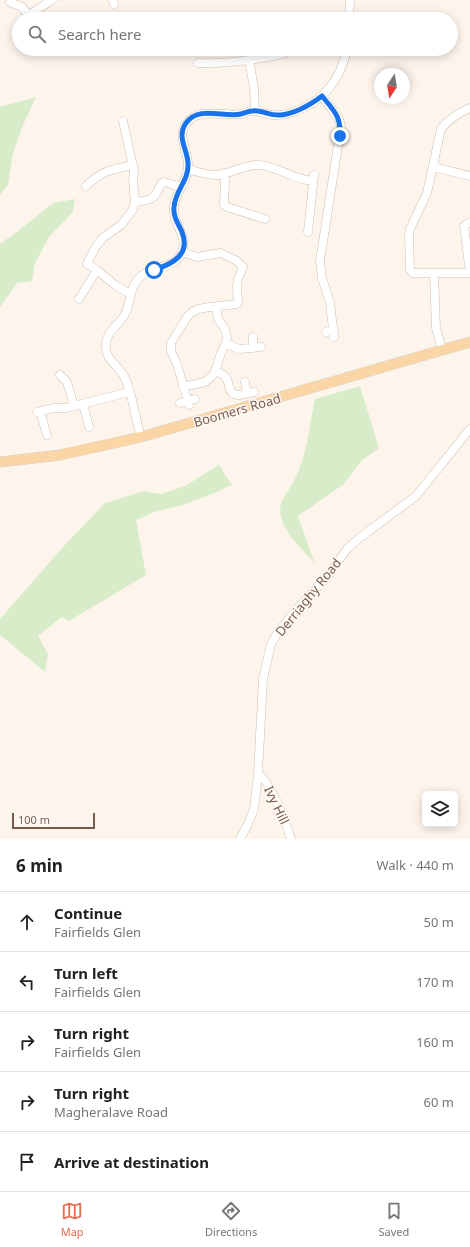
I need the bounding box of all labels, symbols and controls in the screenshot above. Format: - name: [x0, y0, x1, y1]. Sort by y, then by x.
- search box: [12, 12, 458, 56]
- icon: search: [26, 23, 48, 45]
- text: Search here: [58, 24, 141, 44]
- north arrow: [374, 68, 410, 104]
- route end: [331, 127, 349, 145]
- route start: [145, 261, 163, 279]
- street label: Boomers Road: [191, 389, 283, 431]
- street label: Derriaghy Road: [271, 554, 345, 640]
- street label: Ivy Hill: [260, 783, 294, 827]
- map controls: [422, 791, 458, 827]
- button: layers: [422, 791, 458, 827]
- scale bar: [12, 811, 95, 830]
- text: 100 m: [18, 812, 50, 827]
- text: 6 min: [16, 854, 63, 877]
- text: Walk · 440 m: [376, 856, 454, 874]
- text: Continue: [54, 903, 122, 923]
- icon: ahead: [16, 911, 38, 933]
- text: 50 m: [424, 913, 454, 931]
- text: Fairfields Glen: [54, 923, 141, 941]
- text: Turn left: [54, 963, 118, 983]
- icon: left: [16, 971, 38, 993]
- text: 170 m: [416, 973, 454, 991]
- text: Fairfields Glen: [54, 983, 141, 1001]
- text: Turn right: [54, 1023, 129, 1043]
- icon: right: [16, 1031, 38, 1053]
- text: 160 m: [416, 1033, 454, 1051]
- text: Fairfields Glen: [54, 1043, 141, 1061]
- text: Turn right: [54, 1083, 129, 1103]
- icon: right: [16, 1091, 38, 1113]
- text: 60 m: [424, 1093, 454, 1111]
- text: Magheralave Road: [54, 1103, 168, 1121]
- icon: arrive: [16, 1151, 38, 1173]
- text: Arrive at destination: [54, 1152, 209, 1172]
- tab: Map: [61, 1200, 84, 1239]
- tab: Directions: [205, 1200, 257, 1239]
- tab: Saved: [379, 1200, 409, 1239]

